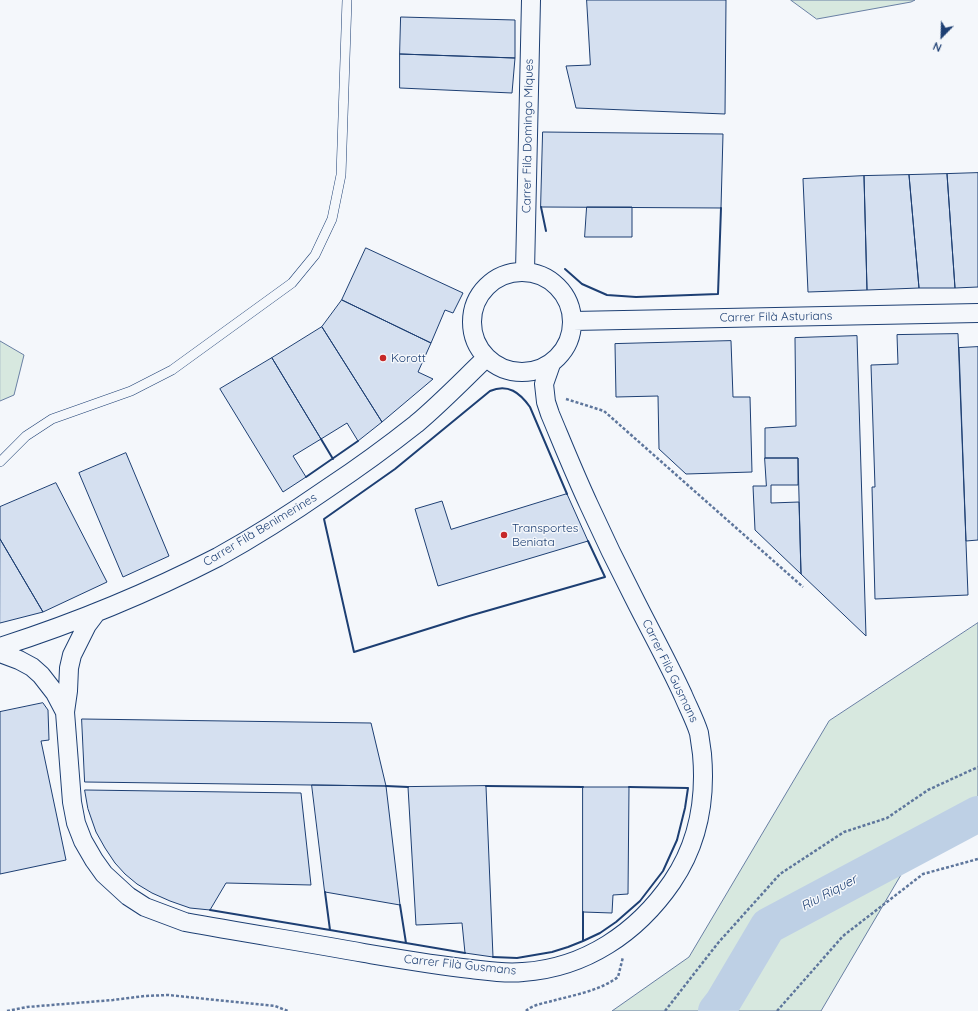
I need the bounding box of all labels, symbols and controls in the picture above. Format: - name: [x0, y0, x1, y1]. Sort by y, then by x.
- north arrow: [922, 16, 962, 56]
- text: N: [931, 39, 944, 55]
- street label: Carrer Filà Domingo Miques: [519, 59, 537, 213]
- street label: Carrer Filà Asturians: [720, 309, 832, 325]
- place label: Korott: [391, 351, 426, 365]
- marker: Korott: [378, 353, 388, 363]
- street label: Carrer Filà Benimerines: [201, 490, 319, 570]
- place label: Transportes Beniata: [512, 521, 578, 549]
- marker: Transportes Beniata: [499, 530, 509, 540]
- street label: Carrer Filà Gusmans: [639, 617, 701, 725]
- water label: Riu Riquer: [798, 872, 860, 914]
- street label: Carrer Filà Gusmans: [403, 952, 517, 978]

